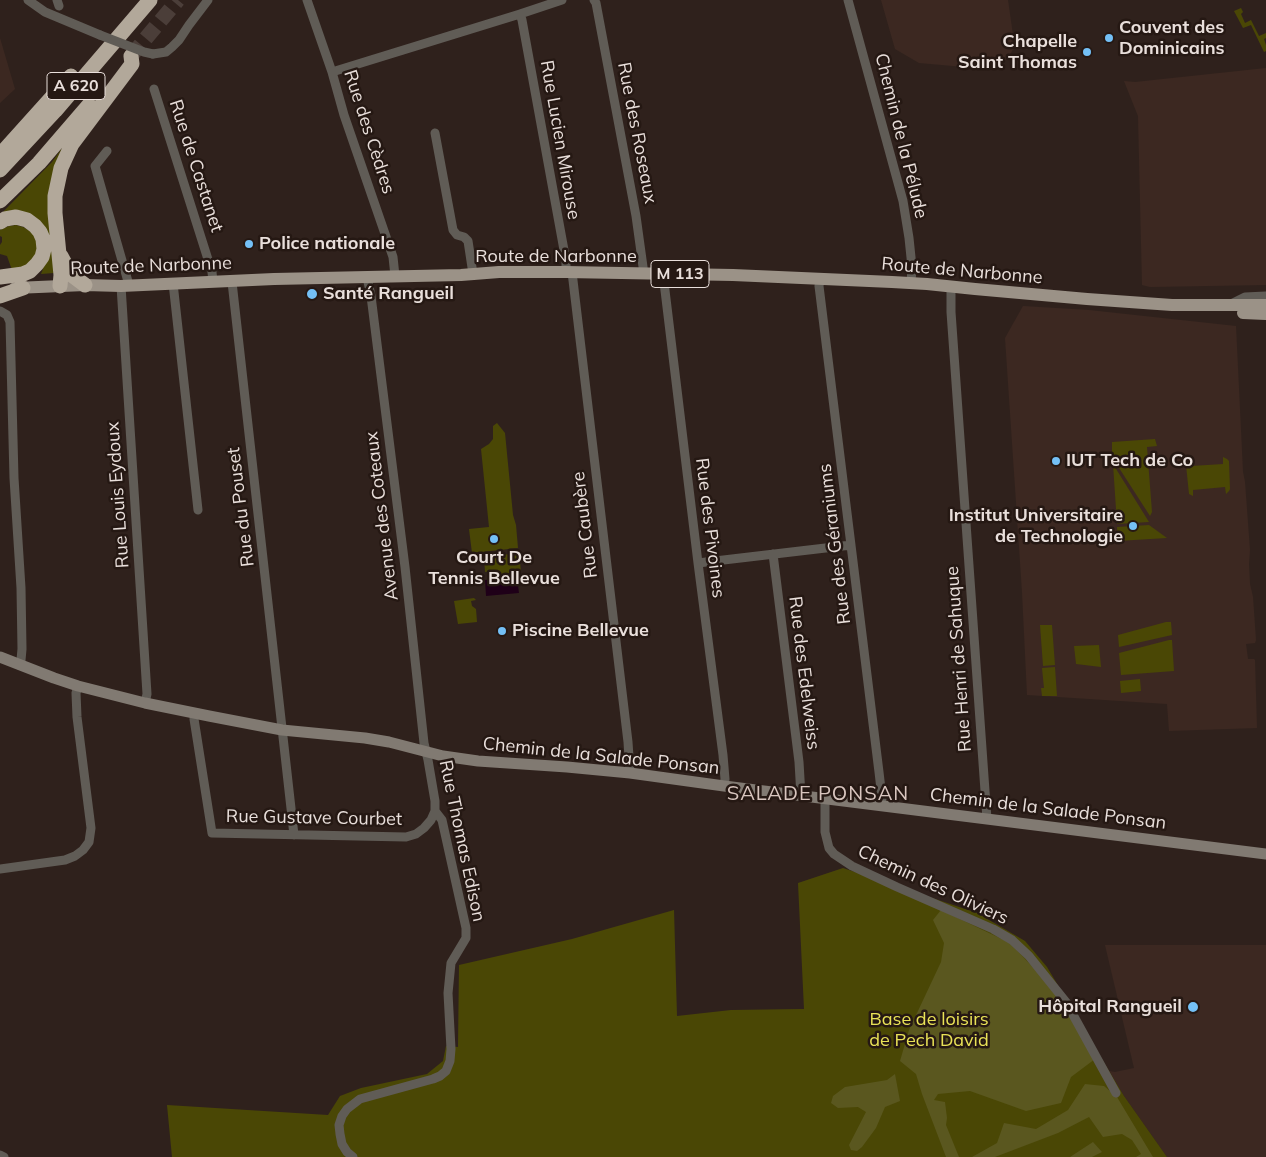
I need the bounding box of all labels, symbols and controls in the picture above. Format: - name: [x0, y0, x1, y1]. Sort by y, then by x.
- place label: Couvent des Dominicains: [1119, 17, 1225, 59]
- place label: Chapelle Saint Thomas: [958, 31, 1077, 74]
- marker: Couvent des Dominicains: [1103, 32, 1115, 44]
- marker: Chapelle Saint Thomas: [1081, 46, 1093, 58]
- street label: Chemin de la Pélude: [870, 51, 932, 221]
- street label: Rue Lucien Mirouse: [535, 59, 585, 221]
- street label: Rue des Roseaux: [613, 60, 661, 206]
- street label: Rue des Cèdres: [339, 67, 399, 197]
- road number: A 620: [47, 72, 105, 100]
- street label: Rue de Castanet: [164, 97, 228, 235]
- place label: Police nationale: [259, 233, 395, 255]
- marker: Police nationale: [243, 238, 255, 250]
- street label: Route de Narbonne: [475, 246, 637, 268]
- street label: Route de Narbonne: [70, 252, 232, 280]
- street label: Route de Narbonne: [881, 253, 1043, 289]
- road number: M 113: [651, 260, 709, 288]
- place label: Santé Rangueil: [323, 283, 454, 305]
- marker: Santé Rangueil: [305, 287, 319, 301]
- street label: Rue Louis Eydoux: [102, 421, 134, 569]
- street label: Avenue des Coteaux: [361, 430, 403, 602]
- street label: Rue du Pouset: [223, 446, 259, 568]
- place label: IUT Tech de Co: [1066, 450, 1193, 472]
- marker: IUT Tech de Co: [1050, 455, 1062, 467]
- street label: Rue des Pivoines: [691, 457, 729, 599]
- street label: Rue des Géraniums: [814, 462, 856, 626]
- street label: Rue Caubère: [568, 470, 602, 580]
- place label: Institut Universitaire de Technologie: [949, 505, 1123, 548]
- marker: Institut Universitaire de Technologie: [1127, 520, 1139, 532]
- marker: Court De Tennis Bellevue: [488, 533, 500, 545]
- place label: Court De Tennis Bellevue: [428, 547, 560, 590]
- street label: Rue Henri de Sahuque: [942, 565, 976, 753]
- street label: Rue des Edelweiss: [784, 595, 824, 751]
- place label: Piscine Bellevue: [512, 620, 649, 642]
- marker: Piscine Bellevue: [496, 625, 508, 637]
- street label: Chemin de la Salade Ponsan: [482, 733, 720, 779]
- street label: Rue Thomas Edison: [434, 758, 490, 924]
- district label: SALADE PONSAN: [725, 782, 911, 806]
- street label: Chemin de la Salade Ponsan: [929, 784, 1167, 834]
- street label: Rue Gustave Courbet: [226, 806, 402, 830]
- street label: Chemin des Oliviers: [854, 841, 1012, 929]
- place label: Hôpital Rangueil: [1038, 996, 1182, 1018]
- marker: Hôpital Rangueil: [1186, 1000, 1200, 1014]
- park label: Base de loisirs de Pech David: [869, 1009, 989, 1052]

